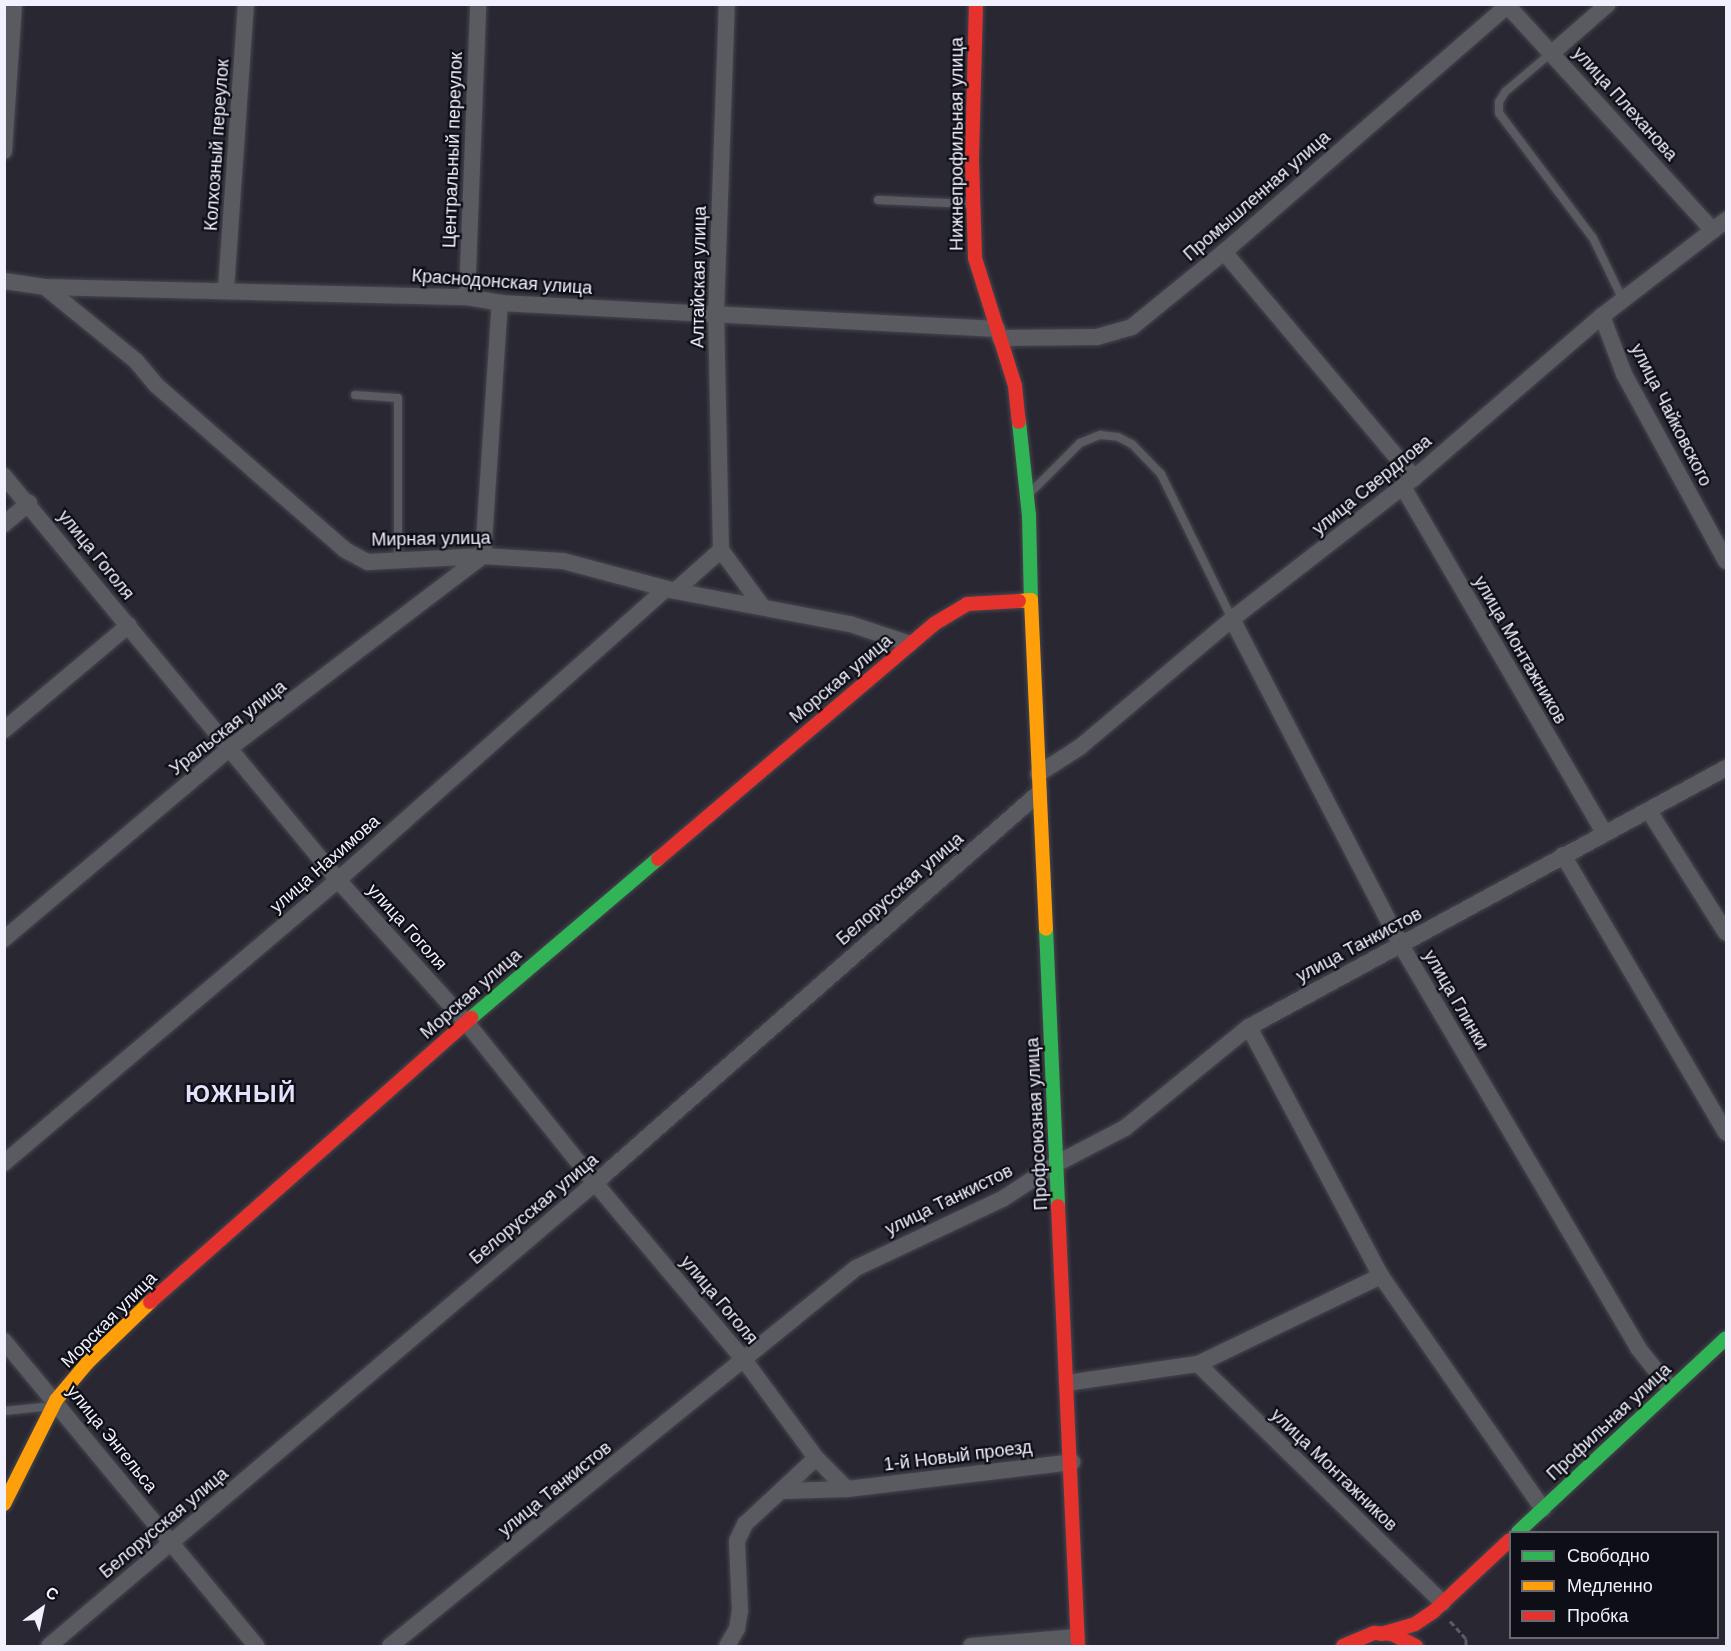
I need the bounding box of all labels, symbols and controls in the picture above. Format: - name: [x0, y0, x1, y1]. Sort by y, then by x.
- street label: Нижнепрофильная улица: [946, 37, 968, 251]
- street label: улица Плеханова: [1568, 43, 1682, 165]
- street label: Центральный переулок: [439, 52, 467, 248]
- street label: Колхозный переулок: [200, 58, 234, 232]
- street label: Промышленная улица: [1179, 126, 1335, 266]
- street label: Алтайская улица: [687, 206, 711, 348]
- street label: Краснодонская улица: [411, 265, 593, 299]
- street label: улица Чайковского: [1626, 340, 1716, 490]
- street label: улица Свердлова: [1308, 430, 1436, 540]
- street label: улица Гоголя: [53, 506, 139, 604]
- street label: Мирная улица: [371, 527, 491, 551]
- street label: улица Монтажников: [1469, 572, 1571, 728]
- street label: Морская улица: [786, 630, 896, 728]
- street label: Уральская улица: [165, 676, 291, 780]
- street label: улица Нахимова: [266, 810, 384, 918]
- street label: Белорусская улица: [832, 828, 968, 950]
- street label: улица Гоголя: [362, 879, 452, 975]
- street label: улица Танкистов: [1292, 903, 1426, 987]
- street label: Морская улица: [416, 944, 526, 1044]
- street label: улица Глинки: [1419, 946, 1493, 1054]
- street label: Профсоюзная улица: [1022, 1037, 1052, 1211]
- district label: ЮЖНЫЙ: [185, 1080, 297, 1108]
- street label: Белорусская улица: [465, 1149, 603, 1269]
- street label: улица Танкистов: [882, 1160, 1016, 1240]
- street label: улица Гоголя: [676, 1251, 762, 1349]
- street label: Морская улица: [57, 1268, 161, 1372]
- street label: Профильная улица: [1542, 1359, 1676, 1485]
- street label: улица Энгельса: [62, 1381, 162, 1497]
- street label: улица Монтажников: [1266, 1404, 1402, 1536]
- street label: 1-й Новый проезд: [883, 1436, 1033, 1476]
- street label: улица Танкистов: [494, 1437, 616, 1541]
- street label: Белорусская улица: [95, 1463, 233, 1583]
- legend: [1509, 1531, 1719, 1639]
- text: Свободно: [1567, 1546, 1650, 1566]
- text: Медленно: [1567, 1576, 1653, 1596]
- north arrow: [12, 1579, 72, 1639]
- text: С: [43, 1583, 62, 1604]
- text: Пробка: [1567, 1606, 1629, 1626]

